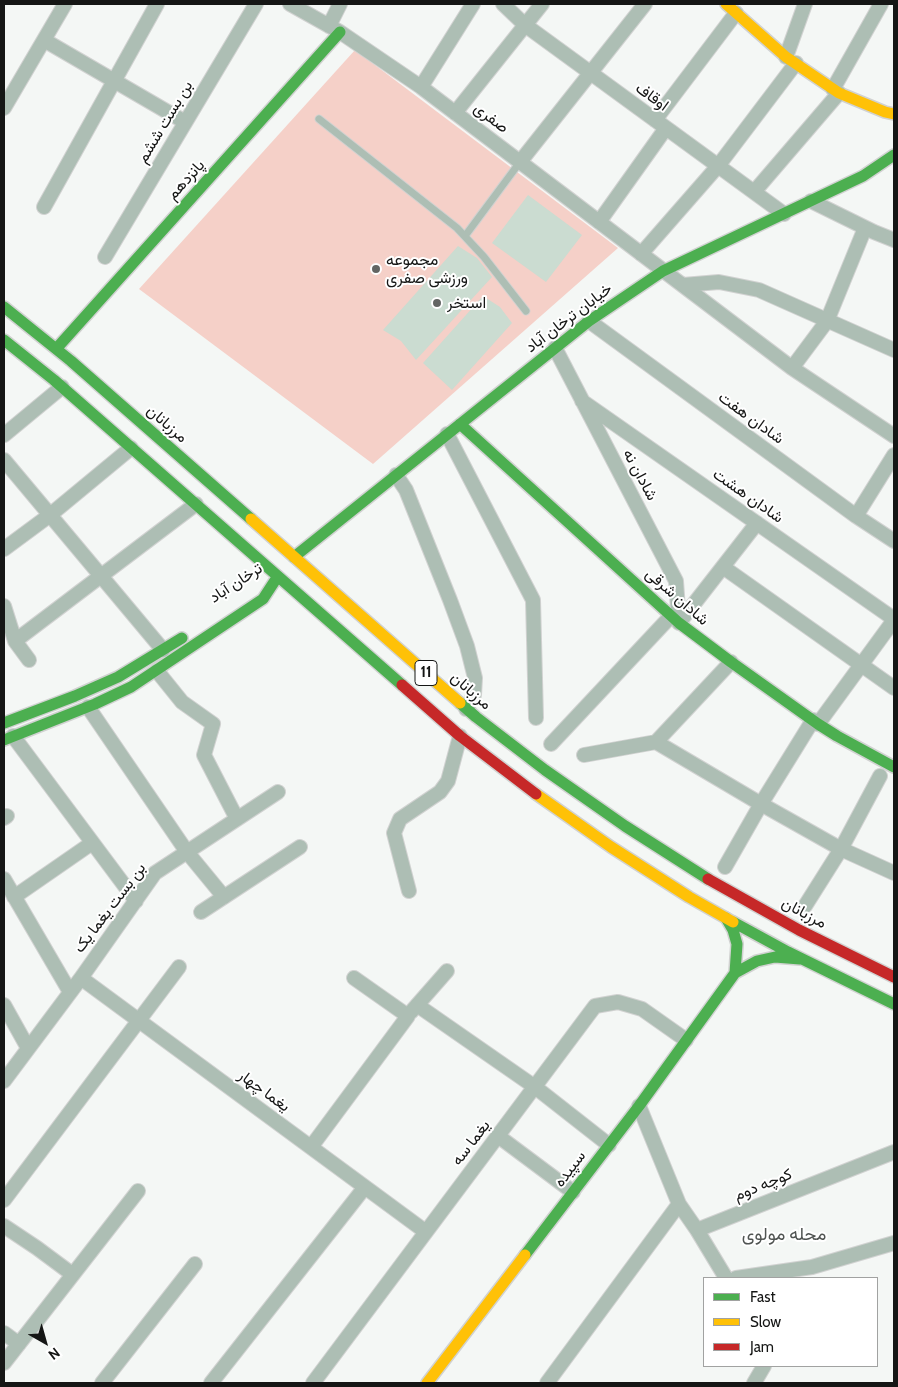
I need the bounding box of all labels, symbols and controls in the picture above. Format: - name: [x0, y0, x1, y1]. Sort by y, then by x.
- street label: بن بست ششم: [133, 77, 197, 167]
- street label: اوقاف: [632, 79, 672, 115]
- street label: صفری: [470, 99, 512, 137]
- street label: پانزدهم: [163, 156, 209, 204]
- place label: مجموعه ورزشی صفری: [386, 250, 468, 288]
- marker: مجموعه ورزشی صفری: [370, 263, 382, 275]
- street label: خیابان ترخان آباد: [522, 279, 616, 357]
- place label: استخر: [447, 293, 486, 313]
- marker: استخر: [431, 297, 443, 309]
- street label: شادان هفت: [714, 388, 788, 448]
- street label: مرزبانان: [143, 401, 191, 447]
- street label: شادان نه: [619, 446, 661, 504]
- street label: شادان هشت: [709, 465, 787, 527]
- street label: ترخان آباد: [206, 559, 266, 607]
- street label: شادان شرقی: [641, 564, 713, 630]
- road number: 11: [415, 660, 437, 686]
- street label: مرزبانان: [447, 668, 495, 714]
- street label: بن بست یغما یک: [70, 859, 150, 957]
- street label: مرزبانان: [778, 893, 830, 933]
- street label: یغما چهار: [234, 1066, 294, 1116]
- street label: یغما سه: [448, 1116, 494, 1170]
- street label: سپیده: [550, 1147, 590, 1191]
- street label: کوچه دوم: [731, 1165, 795, 1205]
- district label: محله مولوی: [742, 1224, 826, 1246]
- legend: [703, 1277, 878, 1367]
- text: Fast: [750, 1288, 775, 1306]
- text: Slow: [750, 1313, 781, 1331]
- north arrow: [20, 1317, 70, 1367]
- text: Jam: [750, 1338, 774, 1356]
- text: N: [45, 1344, 64, 1364]

